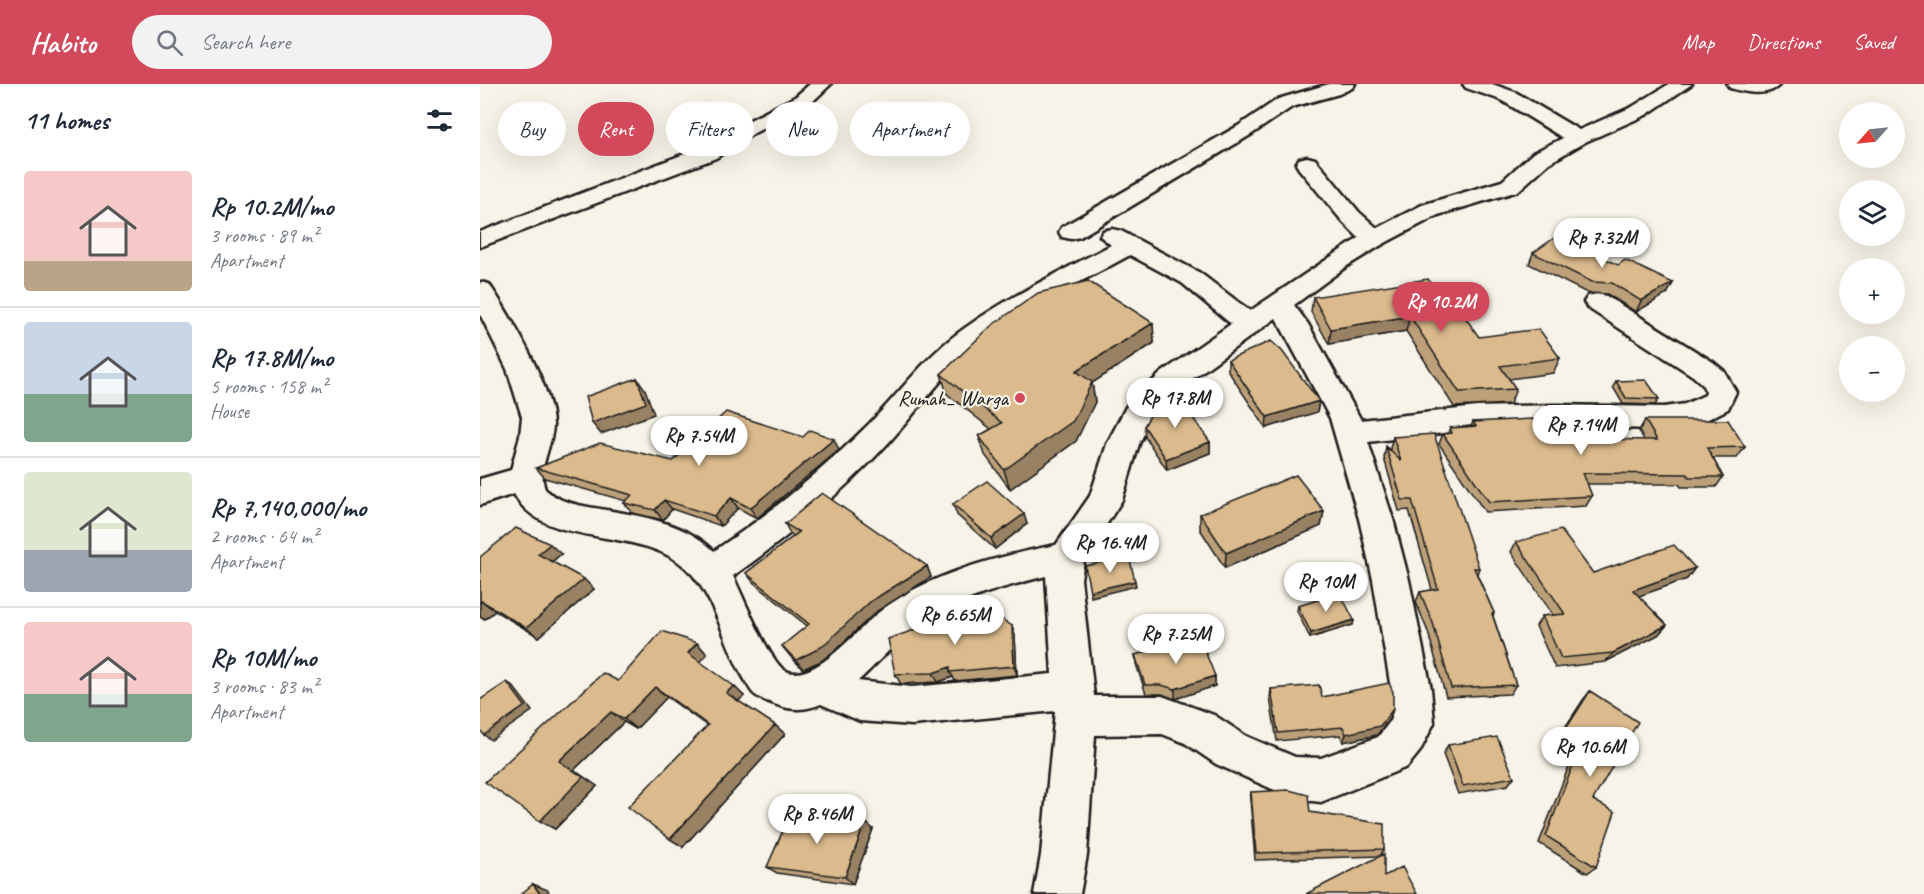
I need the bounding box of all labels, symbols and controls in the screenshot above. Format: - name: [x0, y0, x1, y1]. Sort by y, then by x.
- search box: [132, 15, 552, 69]
- text: Habito: [30, 25, 96, 60]
- icon: search: [153, 26, 186, 59]
- text: Search here: [201, 28, 291, 56]
- text: Map: [1682, 29, 1714, 55]
- text: Directions: [1747, 29, 1820, 55]
- text: Saved: [1853, 29, 1894, 55]
- chip: Buy: [498, 102, 566, 156]
- chip: Rent: [578, 102, 654, 156]
- chip: Filters: [666, 102, 754, 156]
- chip: New: [766, 102, 838, 156]
- chip: Apartment: [850, 102, 970, 156]
- north arrow: [1839, 102, 1905, 168]
- map controls: [1839, 102, 1905, 402]
- text: 11 homes: [24, 104, 109, 137]
- icon: filters: [423, 104, 456, 137]
- button: layers: [1839, 180, 1905, 246]
- text: Rp 10.2M/mo: [210, 190, 333, 223]
- icon: home: [72, 195, 144, 267]
- pin: Rp 7.32M: [1540, 218, 1664, 269]
- text: 3 rooms · 89 m²: [210, 223, 318, 248]
- text: Rp 7.32M: [1567, 225, 1637, 250]
- text: Apartment: [210, 248, 283, 273]
- button: +: [1839, 258, 1905, 324]
- pin: Rp 10.2M: [1379, 282, 1503, 333]
- text: Rp 10.2M: [1406, 289, 1476, 314]
- button: −: [1839, 336, 1905, 402]
- text: Rp 17.8M/mo: [210, 341, 333, 374]
- icon: home: [72, 346, 144, 418]
- text: 5 rooms · 158 m²: [210, 374, 327, 399]
- pin: Rp 17.8M: [1113, 378, 1237, 429]
- place label: Rumah_ Warga: [898, 385, 1010, 411]
- text: Rp 17.8M: [1140, 385, 1210, 410]
- marker: Rumah_ Warga: [1013, 391, 1027, 405]
- text: House: [210, 399, 249, 424]
- pin: Rp 7.14M: [1519, 405, 1643, 456]
- text: Rp 7.14M: [1546, 412, 1616, 437]
- pin: Rp 7.54M: [637, 416, 761, 467]
- text: Rp 7.54M: [665, 423, 733, 448]
- text: Rp 7,140,000/mo: [210, 491, 366, 524]
- icon: home: [72, 496, 144, 568]
- pin: Rp 16.4M: [1048, 523, 1172, 574]
- text: 2 rooms · 64 m²: [210, 524, 318, 549]
- text: Rp 16.4M: [1075, 530, 1145, 555]
- text: Apartment: [210, 549, 283, 574]
- pin: Rp 10M: [1277, 562, 1375, 613]
- text: Rp 10M: [1298, 569, 1354, 594]
- pin: Rp 6.65M: [893, 595, 1017, 646]
- text: Rp 6.65M: [920, 602, 990, 627]
- pin: Rp 7.25M: [1114, 614, 1238, 665]
- text: Rp 7.25M: [1142, 621, 1210, 646]
- text: Rp 10M/mo: [210, 641, 316, 674]
- icon: home: [72, 646, 144, 718]
- text: 3 rooms · 83 m²: [210, 674, 318, 699]
- text: Apartment: [210, 699, 283, 724]
- pin: Rp 10.6M: [1528, 727, 1652, 778]
- text: Rp 10.6M: [1555, 734, 1625, 759]
- pin: Rp 8.46M: [755, 794, 879, 845]
- text: Rp 8.46M: [782, 801, 852, 826]

